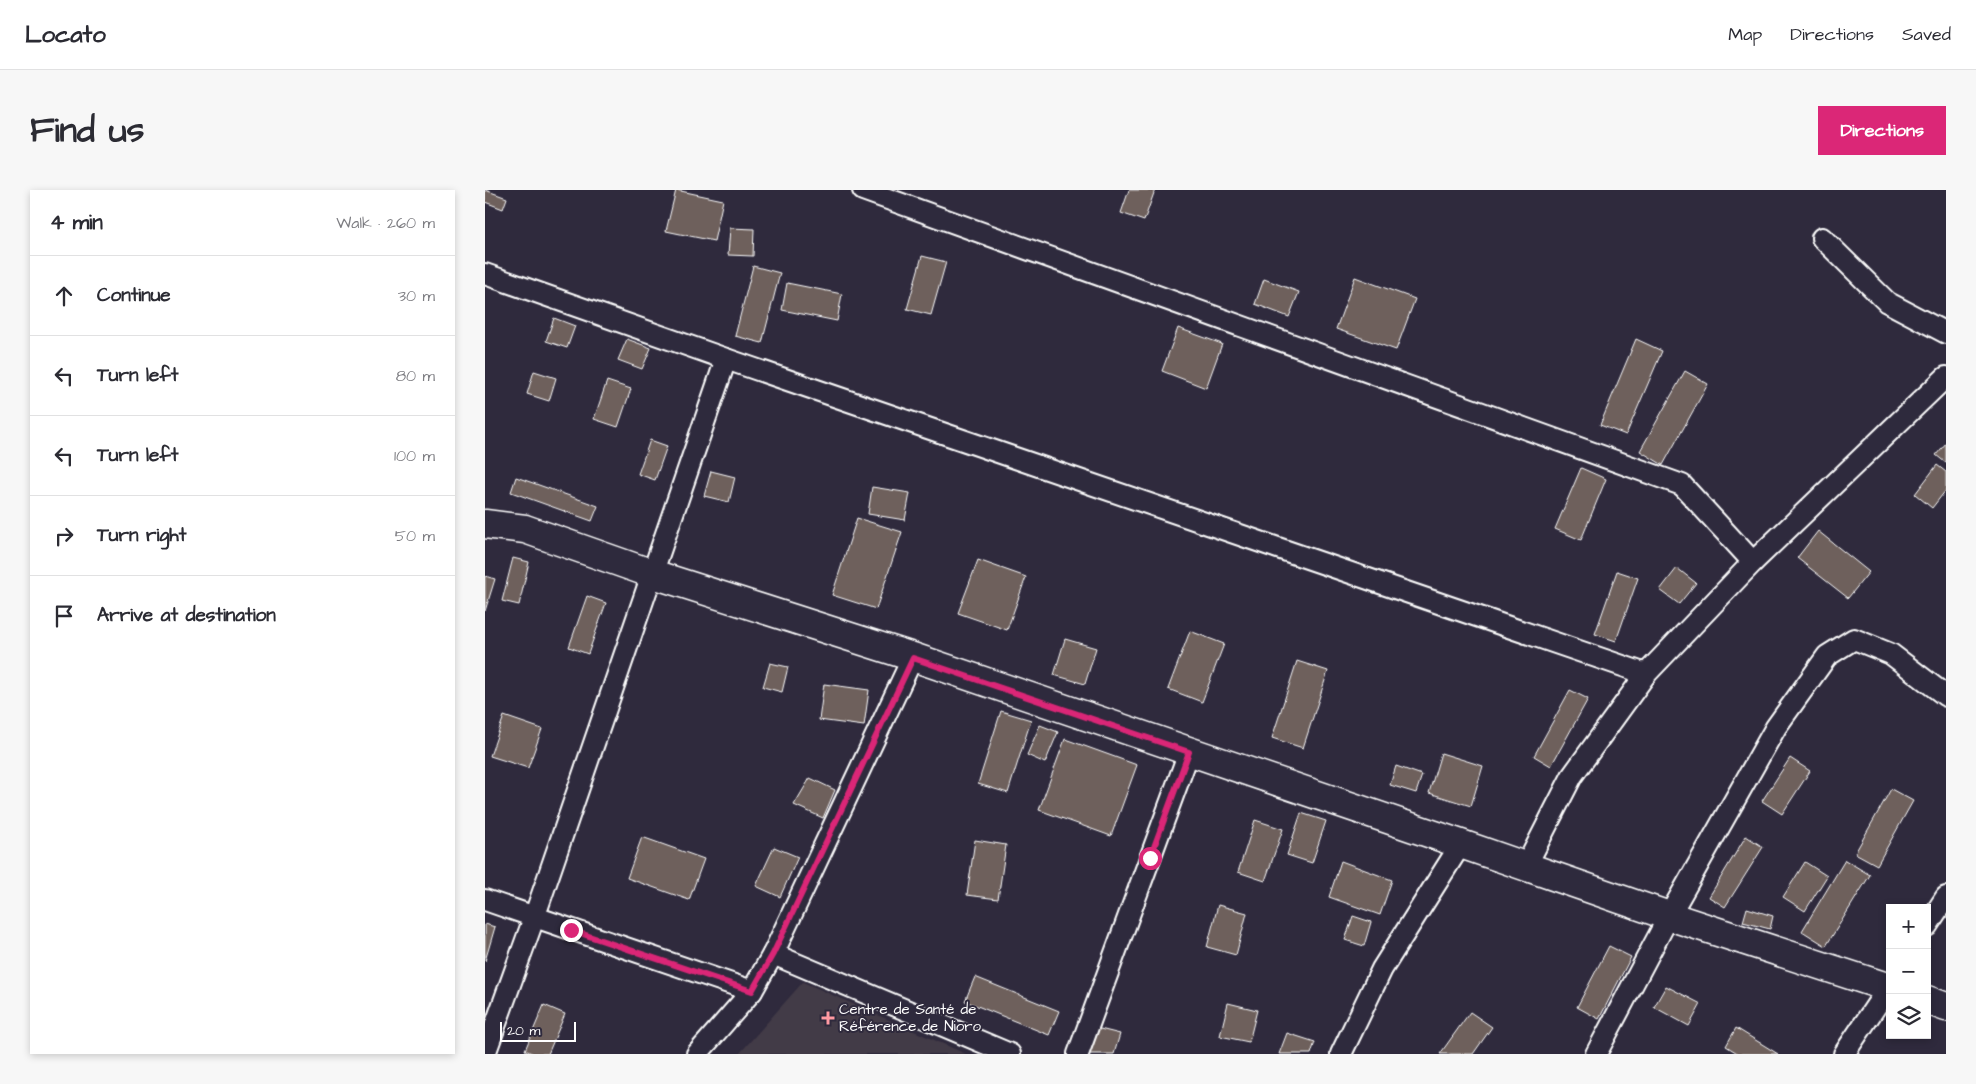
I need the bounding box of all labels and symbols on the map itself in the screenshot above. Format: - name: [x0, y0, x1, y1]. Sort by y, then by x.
- route start: [1139, 847, 1162, 870]
- route end: [560, 919, 583, 942]
- place label: Centre de Santé de Référence de Nioro: [839, 999, 982, 1037]
- marker: Centre de Santé de Référence de Nioro: [821, 1011, 835, 1025]
- scale bar: [500, 1019, 576, 1042]

